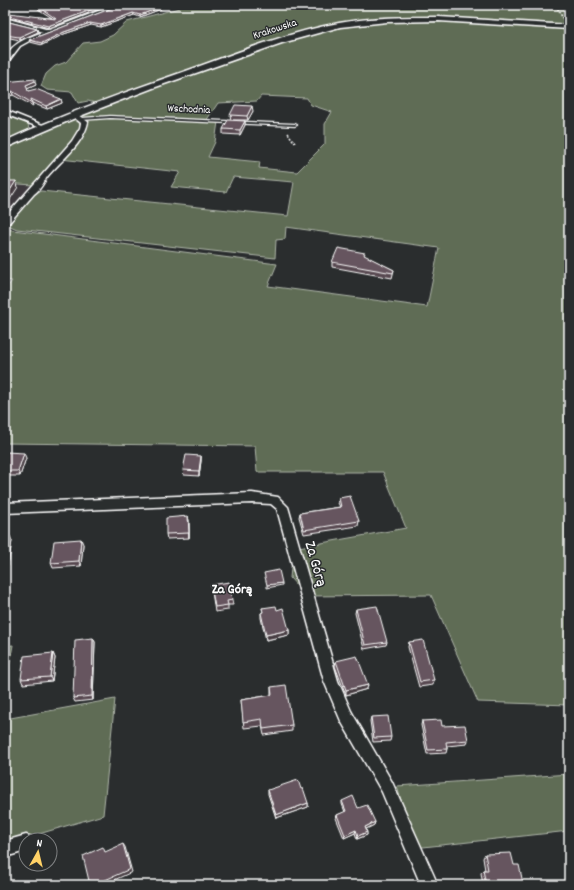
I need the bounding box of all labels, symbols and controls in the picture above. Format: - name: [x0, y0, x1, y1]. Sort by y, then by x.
- street label: Krakowska: [251, 15, 300, 45]
- street label: Wschodnia: [167, 101, 212, 119]
- street label: Za Górą: [298, 539, 332, 589]
- district label: Za Górą: [212, 580, 252, 600]
- north arrow: [18, 832, 58, 872]
- text: N: [35, 836, 43, 852]

